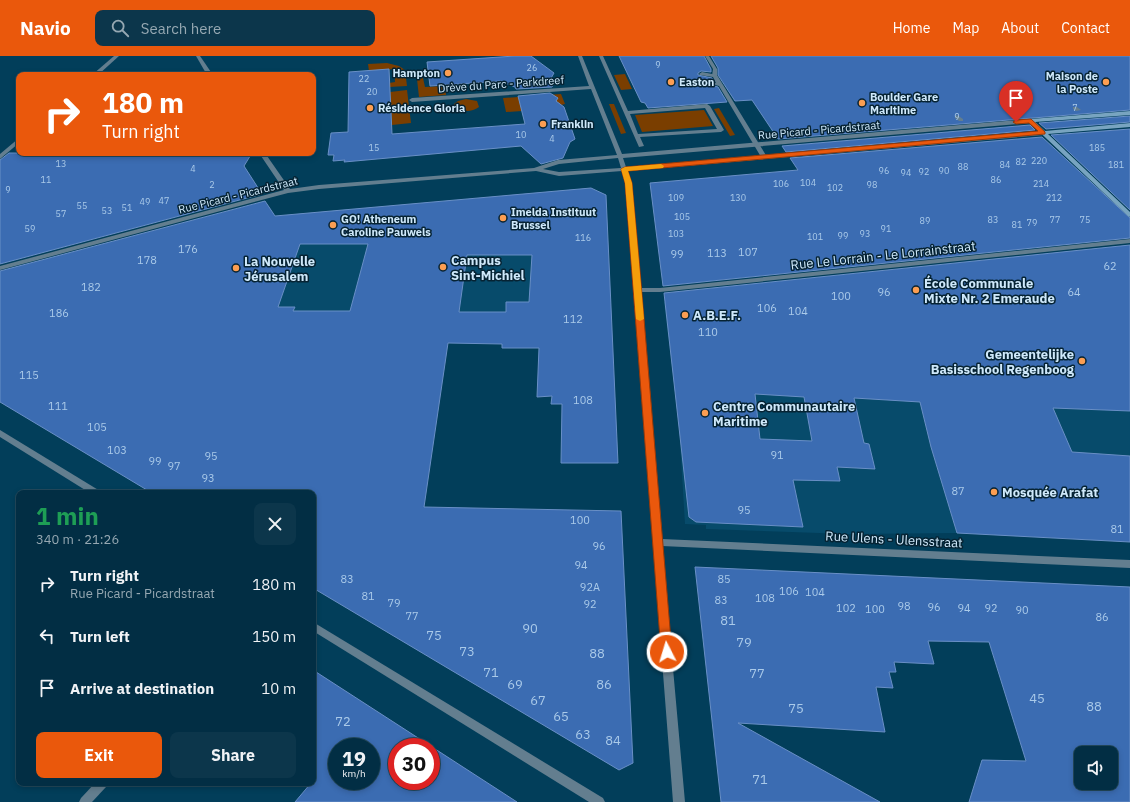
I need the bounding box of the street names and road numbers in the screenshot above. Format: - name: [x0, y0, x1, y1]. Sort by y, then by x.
- street label: Drève du Parc - Parkdreef: [438, 73, 565, 95]
- street label: Rue Picard - Picardstraat: [757, 118, 881, 142]
- street label: Rue Picard - Picardstraat: [177, 173, 299, 217]
- street label: Rue Le Lorrain - Le Lorrainstraat: [790, 237, 976, 274]
- street label: Rue Ulens - Ulensstraat: [825, 527, 963, 552]

